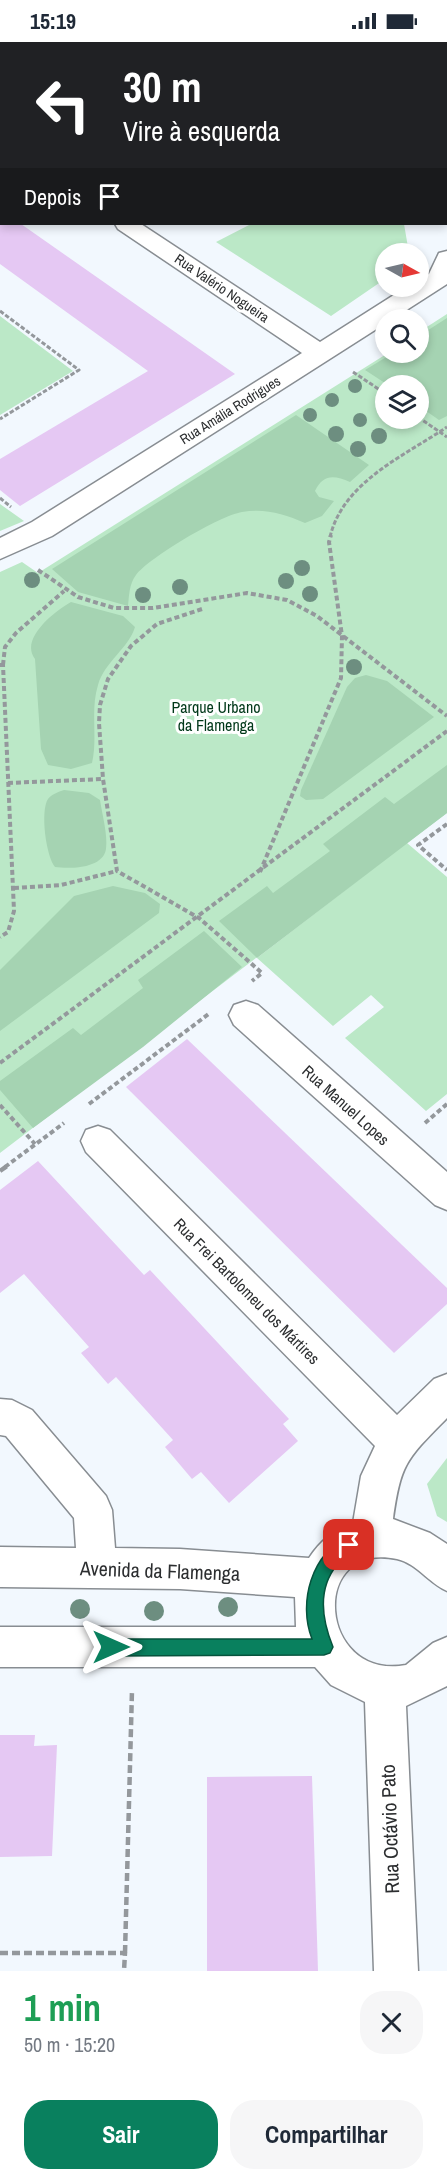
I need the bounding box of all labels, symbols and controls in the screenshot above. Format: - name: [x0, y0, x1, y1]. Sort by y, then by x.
- text: 15:19: [30, 6, 76, 36]
- text: 30 m: [123, 59, 202, 115]
- icon: left: [24, 66, 102, 144]
- text: Vire à esquerda: [123, 113, 280, 149]
- icon: arrive: [93, 180, 126, 213]
- text: Depois: [24, 182, 81, 212]
- north arrow: [375, 243, 429, 297]
- map controls: [375, 243, 429, 429]
- street label: Rua Valério Nogueira: [171, 250, 273, 327]
- button: search: [375, 309, 429, 363]
- street label: Rua Amália Rodrigues: [176, 372, 284, 448]
- button: layers: [375, 375, 429, 429]
- park label: Parque Urbano da Flamenga: [172, 696, 260, 736]
- street label: Rua Manuel Lopes: [298, 1060, 394, 1150]
- street label: Rua Frei Bartolomeu dos Mártires: [169, 1213, 325, 1369]
- pin: [323, 1519, 374, 1570]
- icon: arrive: [332, 1528, 365, 1561]
- street label: Avenida da Flamenga: [79, 1554, 241, 1587]
- position arrow: [79, 1615, 143, 1679]
- street label: Rua Octávio Pato: [374, 1764, 405, 1894]
- text: 1 min: [24, 1984, 101, 2032]
- button: close: [360, 1991, 423, 2054]
- text: 50 m · 15:20: [24, 2031, 115, 2058]
- button: Sair: [24, 2100, 218, 2169]
- button: Compartilhar: [230, 2100, 423, 2169]

